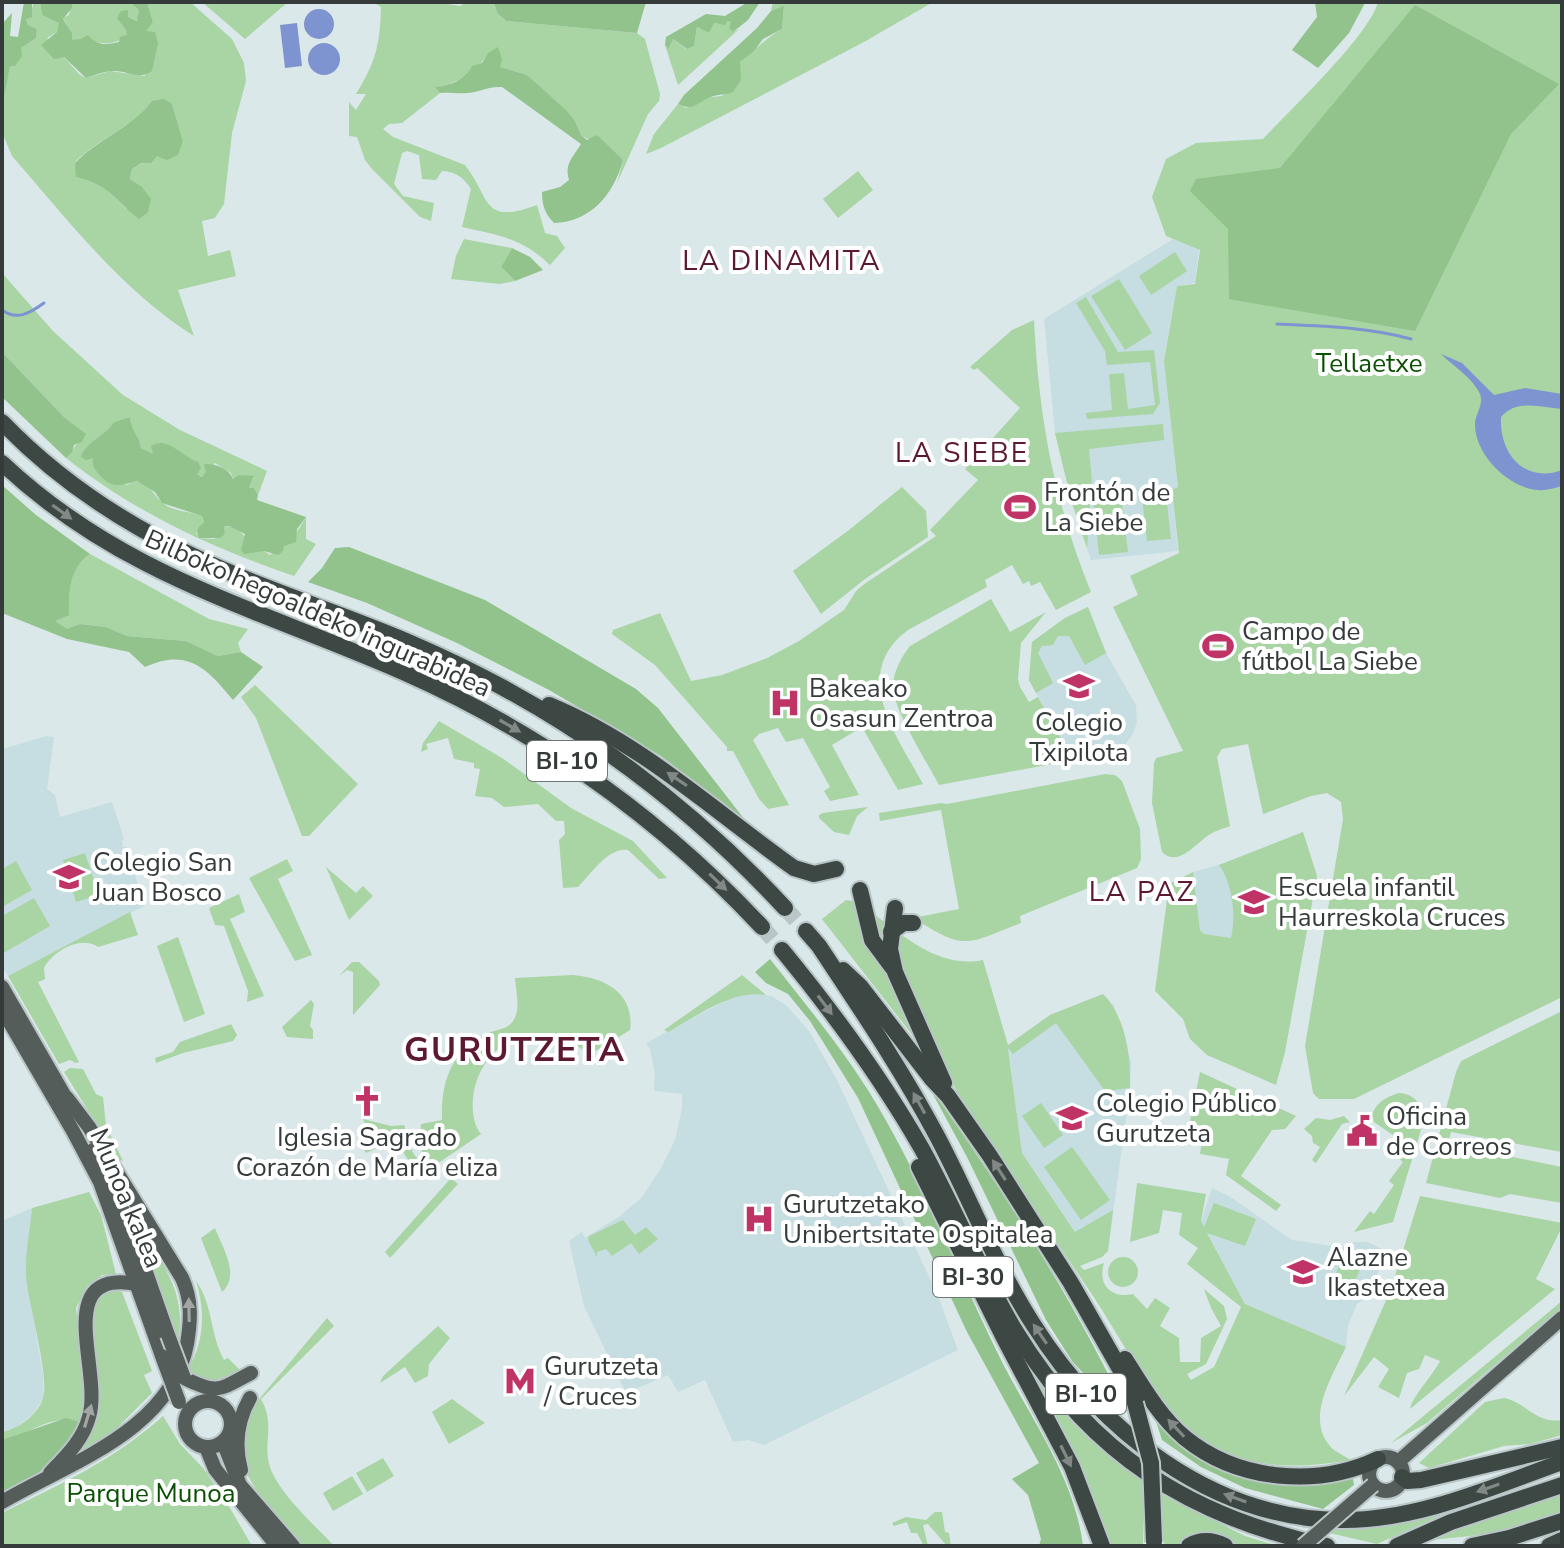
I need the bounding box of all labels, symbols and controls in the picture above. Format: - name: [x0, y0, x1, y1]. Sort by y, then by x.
- district label: LA DINAMITA: [682, 242, 882, 280]
- park label: Tellaetxe: [1315, 346, 1423, 381]
- district label: LA SIEBE: [895, 434, 1029, 472]
- place label: Frontón de La Siebe: [1044, 475, 1170, 540]
- sports icon: Frontón de La Siebe: [1003, 490, 1037, 524]
- one-way arrow: [52, 504, 73, 520]
- street label: Bilboko hegoaldeko ingurabidea: [140, 521, 496, 706]
- place label: Campo de fútbol La Siebe: [1242, 614, 1418, 679]
- sports icon: Campo de fútbol La Siebe: [1201, 629, 1235, 663]
- school or university icon: Colegio Txipilota: [1062, 669, 1096, 703]
- place label: Bakeako Osasun Zentroa: [809, 671, 994, 736]
- hospital icon: Bakeako Osasun Zentroa: [768, 686, 802, 720]
- place label: Colegio Txipilota: [1029, 705, 1129, 770]
- one-way arrow: [499, 719, 521, 733]
- road number: BI-10: [527, 741, 607, 781]
- one-way arrow: [666, 772, 687, 787]
- place label: Colegio San Juan Bosco: [92, 845, 232, 910]
- school or university icon: Colegio San Juan Bosco: [52, 860, 86, 894]
- place label: Escuela infantil Haurreskola Cruces: [1278, 870, 1506, 935]
- one-way arrow: [708, 872, 727, 890]
- district label: LA PAZ: [1089, 873, 1195, 911]
- school or university icon: Escuela infantil Haurreskola Cruces: [1237, 885, 1271, 919]
- one-way arrow: [817, 994, 833, 1016]
- district label: GURUTZETA: [404, 1027, 626, 1073]
- church icon: Iglesia Sagrado Corazón de María eliza: [350, 1084, 384, 1118]
- place label: Colegio Público Gurutzeta: [1096, 1086, 1277, 1151]
- one-way arrow: [913, 1092, 926, 1115]
- place label: Oficina de Correos: [1386, 1099, 1512, 1164]
- school or university icon: Colegio Público Gurutzeta: [1055, 1101, 1089, 1135]
- public building icon: Oficina de Correos: [1345, 1114, 1379, 1148]
- place label: Iglesia Sagrado Corazón de María eliza: [236, 1120, 498, 1185]
- street label: Munoa kalea: [81, 1123, 172, 1273]
- one-way arrow: [991, 1160, 1006, 1181]
- place label: Gurutzetako Unibertsitate Ospitalea: [783, 1187, 1053, 1252]
- hospital icon: Gurutzetako Unibertsitate Ospitalea: [742, 1202, 776, 1236]
- place label: Alazne Ikastetxea: [1327, 1240, 1446, 1305]
- school or university icon: Alazne Ikastetxea: [1286, 1255, 1320, 1289]
- road number: BI-30: [933, 1257, 1013, 1297]
- one-way arrow: [183, 1297, 196, 1322]
- one-way arrow: [1033, 1323, 1048, 1344]
- place label: Gurutzeta / Cruces: [543, 1349, 659, 1414]
- metro station icon: Gurutzeta / Cruces: [503, 1364, 537, 1398]
- road number: BI-10: [1046, 1374, 1126, 1414]
- one-way arrow: [82, 1404, 95, 1428]
- one-way arrow: [1167, 1419, 1185, 1438]
- one-way arrow: [1059, 1444, 1073, 1467]
- park label: Parque Munoa: [67, 1476, 235, 1511]
- one-way arrow: [1476, 1482, 1500, 1494]
- one-way arrow: [1223, 1492, 1247, 1504]

